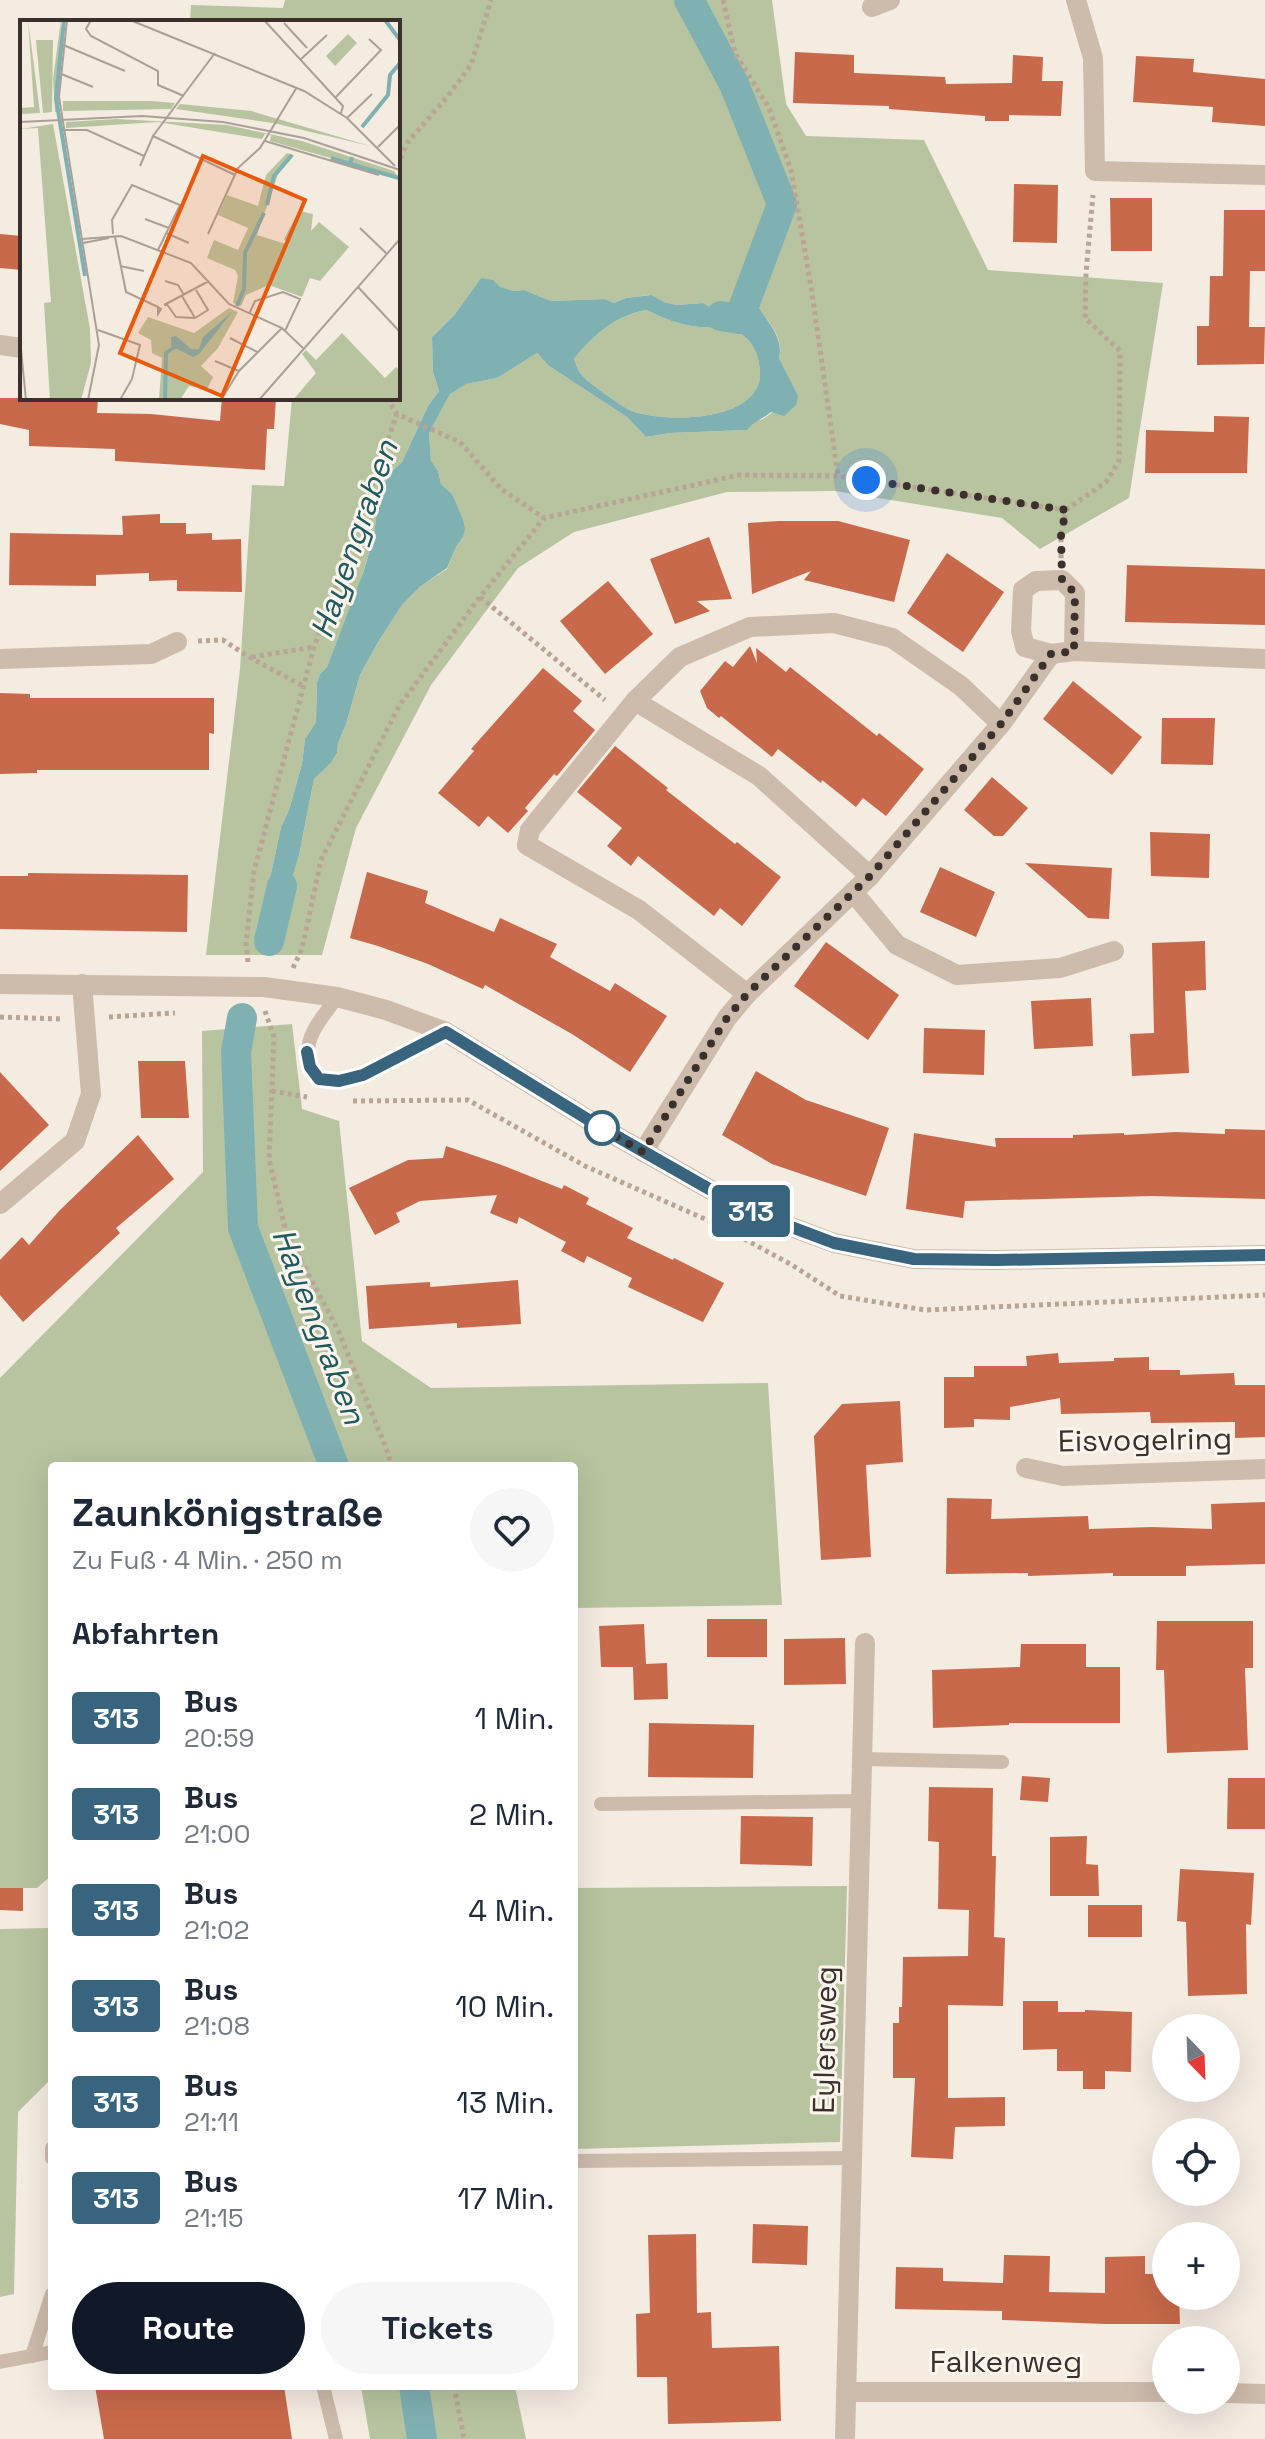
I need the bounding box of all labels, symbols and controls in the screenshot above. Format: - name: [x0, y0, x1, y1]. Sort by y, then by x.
- inset map: [20, 20, 400, 400]
- water label: Hayengraben: [301, 433, 407, 643]
- your location: [846, 460, 886, 500]
- unlabelled marker: [585, 1111, 619, 1145]
- line badge: 313: [705, 1185, 797, 1237]
- text: 313: [728, 1193, 774, 1229]
- water label: Hayengraben: [263, 1222, 375, 1431]
- street label: Eisvogelring: [1058, 1418, 1232, 1461]
- button: heart: [470, 1488, 554, 1572]
- text: Zaunkönigstraße: [72, 1489, 384, 1537]
- text: Zu Fuß · 4 Min. · 250 m: [72, 1543, 343, 1577]
- text: Abfahrten: [72, 1614, 219, 1653]
- text: Bus: [184, 1682, 238, 1721]
- text: 1 Min.: [474, 1699, 554, 1738]
- text: 313: [93, 1700, 139, 1736]
- text: 20:59: [184, 1721, 254, 1755]
- text: Bus: [184, 1778, 238, 1817]
- text: 2 Min.: [469, 1795, 554, 1834]
- text: 313: [93, 1796, 139, 1832]
- text: 21:00: [184, 1817, 250, 1851]
- text: Bus: [184, 1874, 238, 1913]
- text: 4 Min.: [468, 1891, 554, 1930]
- text: 313: [93, 1892, 139, 1928]
- text: 21:02: [184, 1913, 249, 1947]
- street label: Eylersweg: [804, 1966, 845, 2114]
- text: Bus: [184, 1970, 238, 2009]
- text: 10 Min.: [455, 1987, 554, 2026]
- text: 313: [93, 1988, 139, 2024]
- text: 21:08: [184, 2009, 250, 2043]
- north arrow: [1152, 2014, 1240, 2102]
- map controls: [1152, 2014, 1240, 2414]
- text: Bus: [184, 2066, 238, 2105]
- text: 13 Min.: [456, 2083, 554, 2122]
- text: 313: [93, 2084, 139, 2120]
- text: 21:11: [184, 2105, 239, 2139]
- button: locate: [1152, 2118, 1240, 2206]
- text: Bus: [184, 2162, 238, 2201]
- text: 17 Min.: [458, 2179, 554, 2218]
- text: 313: [93, 2180, 139, 2216]
- text: 21:15: [184, 2201, 244, 2235]
- button: +: [1152, 2222, 1240, 2310]
- button: Route: [72, 2282, 305, 2374]
- button: Tickets: [321, 2282, 554, 2374]
- button: −: [1152, 2326, 1240, 2414]
- street label: Falkenweg: [930, 2342, 1082, 2381]

